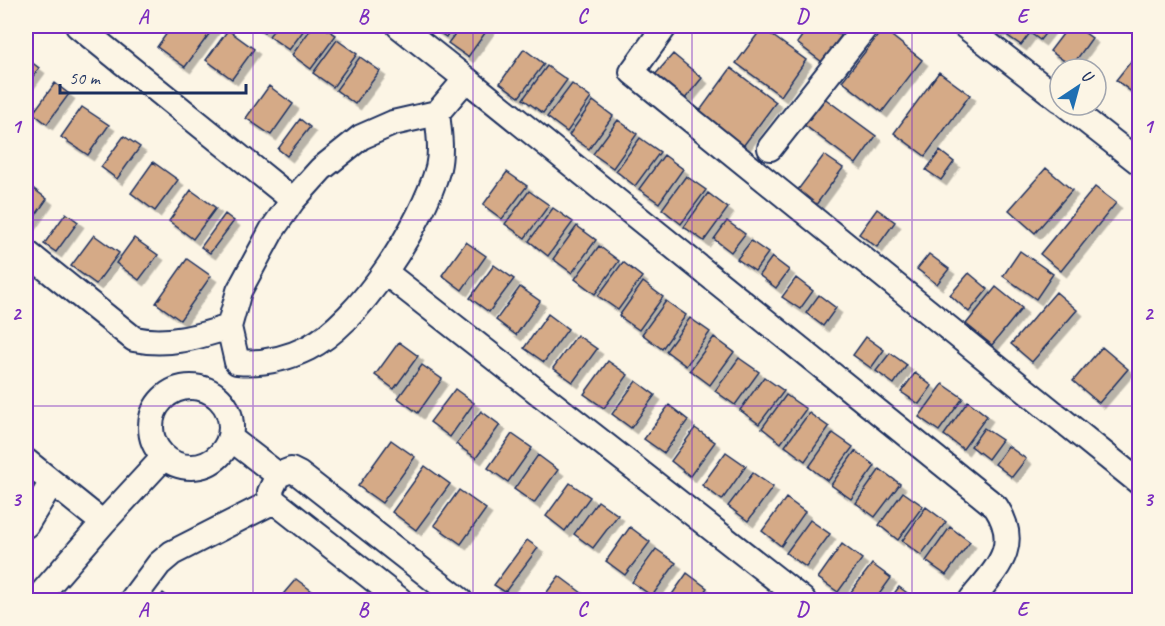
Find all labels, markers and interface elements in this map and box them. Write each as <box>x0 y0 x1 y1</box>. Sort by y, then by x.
text: A <box>138 4 150 29</box>
text: B <box>358 4 370 29</box>
text: C <box>577 4 589 29</box>
text: D <box>796 4 810 29</box>
text: E <box>1017 4 1031 29</box>
scale bar <box>60 57 246 95</box>
north arrow <box>1048 57 1108 117</box>
text: U <box>1077 65 1098 88</box>
text: 50 m <box>69 67 102 89</box>
text: 1 <box>12 114 23 139</box>
text: 1 <box>1144 114 1155 139</box>
text: 2 <box>12 301 23 326</box>
text: 2 <box>1144 301 1155 326</box>
text: 3 <box>12 487 23 512</box>
text: 3 <box>1144 487 1155 512</box>
text: A <box>138 597 150 622</box>
text: B <box>358 597 370 622</box>
text: C <box>577 597 589 622</box>
text: D <box>796 597 810 622</box>
text: E <box>1017 597 1031 622</box>

